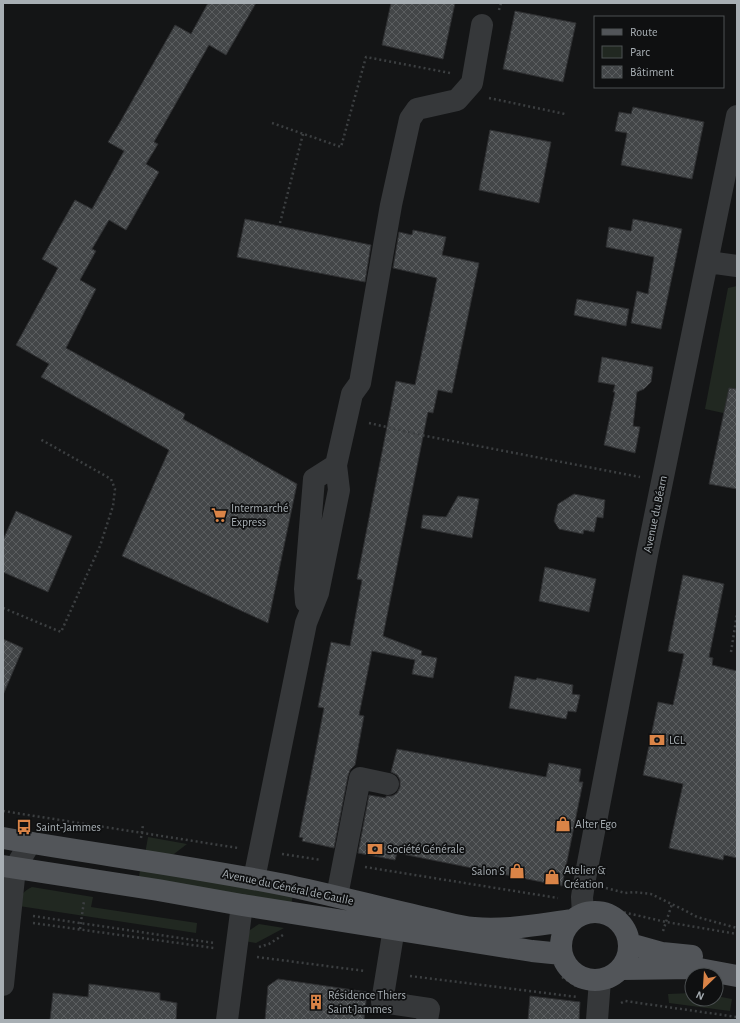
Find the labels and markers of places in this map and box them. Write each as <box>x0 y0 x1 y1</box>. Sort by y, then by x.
place label: Intermarché Express <box>231 502 289 528</box>
supermarket icon: Intermarché Express <box>210 506 228 524</box>
bank icon: LCL <box>648 731 666 749</box>
place label: LCL <box>669 734 685 746</box>
shop icon: Alter Ego <box>554 815 572 833</box>
bus stop icon: Saint-Jammes <box>15 818 33 836</box>
place label: Alter Ego <box>575 818 617 830</box>
place label: Saint-Jammes <box>36 821 101 833</box>
bank icon: Société Générale <box>366 840 384 858</box>
place label: Société Générale <box>387 843 465 855</box>
shop icon: Salon S <box>508 862 526 880</box>
place label: Atelier & Création <box>564 864 606 890</box>
place label: Salon S <box>471 865 505 877</box>
shop icon: Atelier & Création <box>543 868 561 886</box>
place label: Résidence Thiers Saint Jammes <box>328 989 406 1015</box>
building icon: Résidence Thiers Saint Jammes <box>307 993 325 1011</box>

